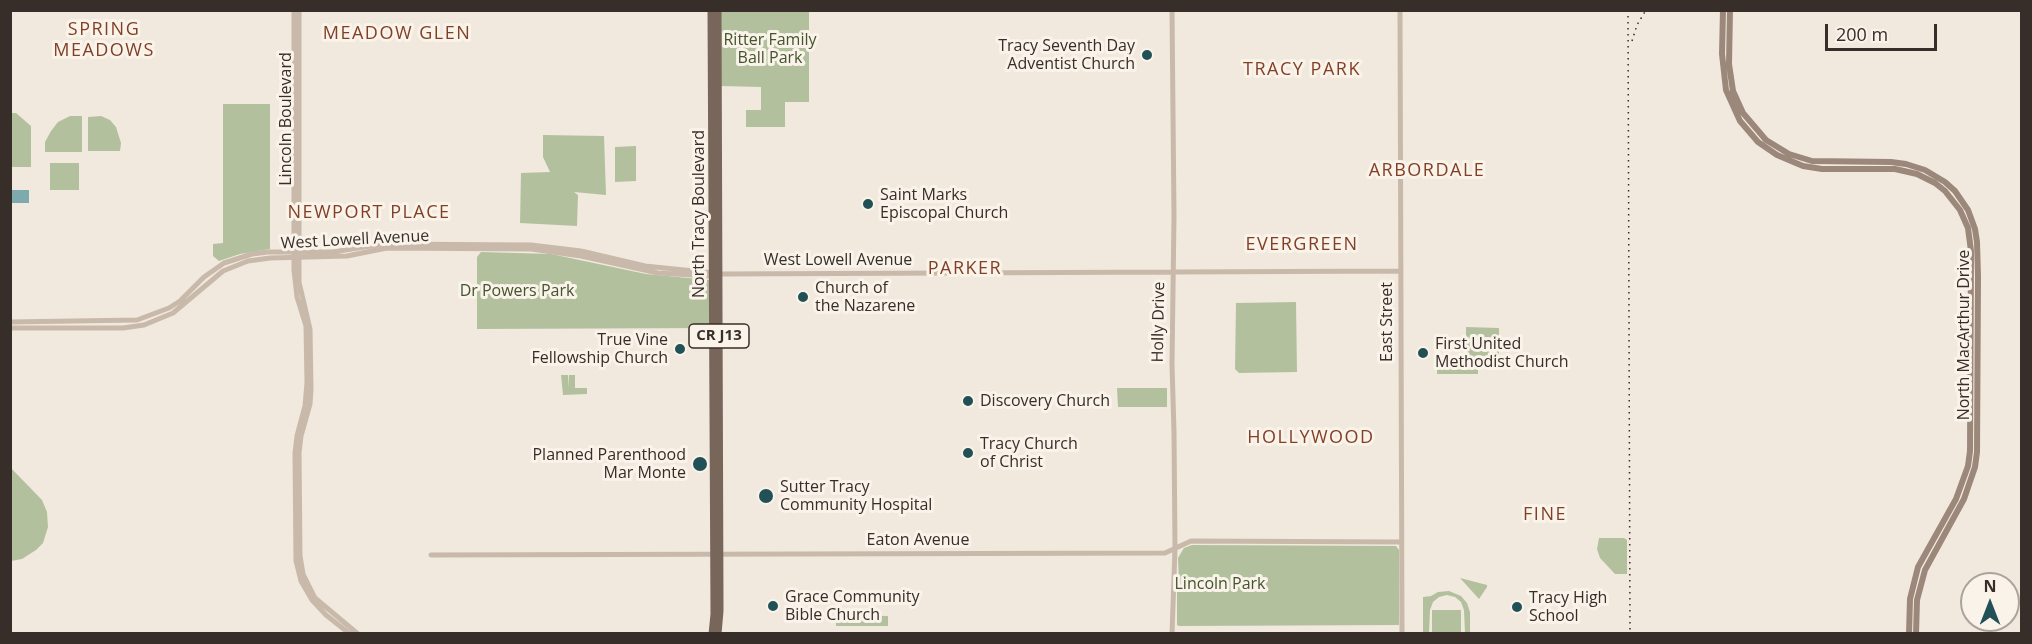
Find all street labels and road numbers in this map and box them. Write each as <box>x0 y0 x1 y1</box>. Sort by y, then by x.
street label: Lincoln Boulevard <box>276 52 296 186</box>
street label: North Tracy Boulevard <box>689 130 709 298</box>
street label: West Lowell Avenue <box>280 227 430 253</box>
street label: West Lowell Avenue <box>764 250 912 270</box>
street label: North MacArthur Drive <box>1954 250 1974 420</box>
street label: Holly Drive <box>1149 281 1169 363</box>
street label: East Street <box>1377 282 1397 362</box>
road number: CR J13 <box>689 324 749 348</box>
street label: Eaton Avenue <box>867 530 969 550</box>

